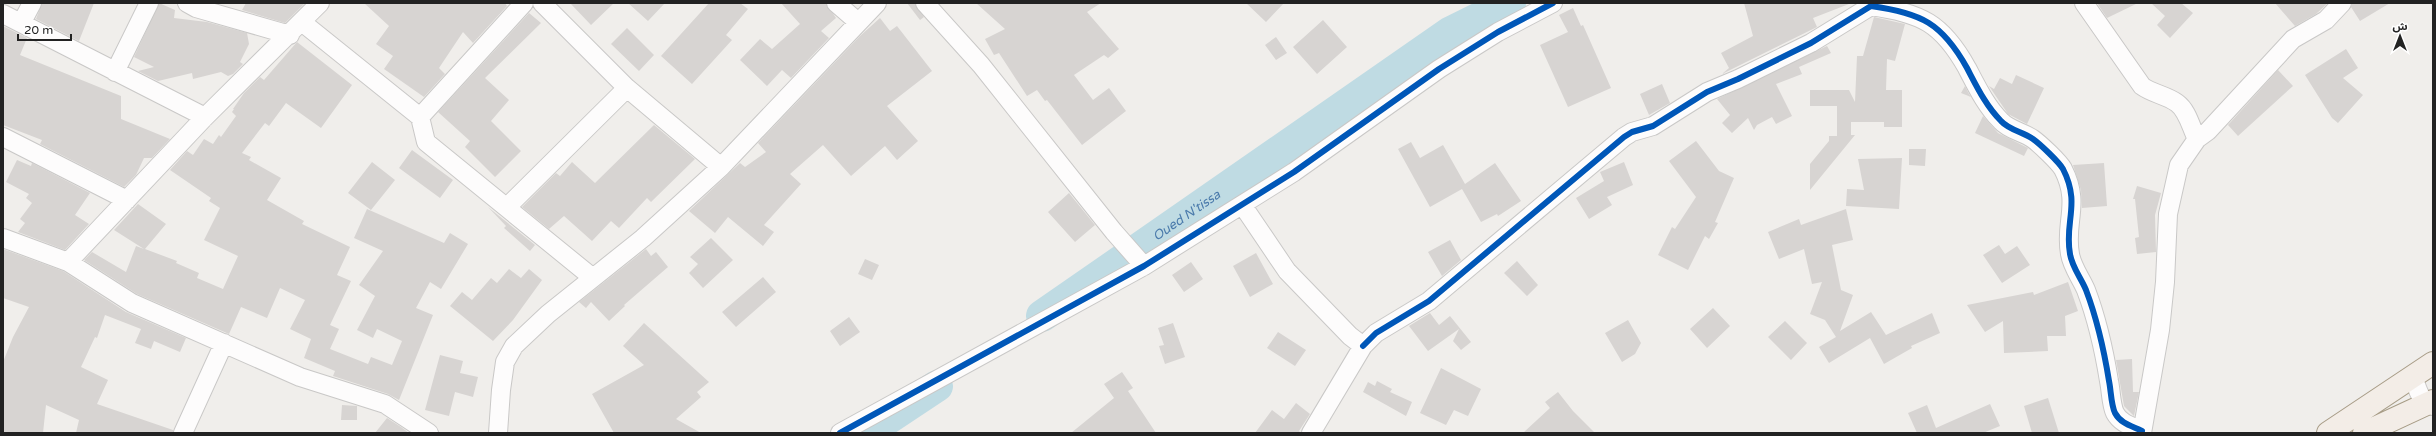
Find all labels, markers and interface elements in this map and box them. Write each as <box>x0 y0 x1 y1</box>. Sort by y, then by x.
scale bar <box>18 16 71 42</box>
north arrow <box>2380 16 2420 56</box>
text: ش <box>2392 20 2408 33</box>
text: 20 m <box>24 23 53 37</box>
water label: Oued N'tissa <box>1150 186 1224 245</box>

